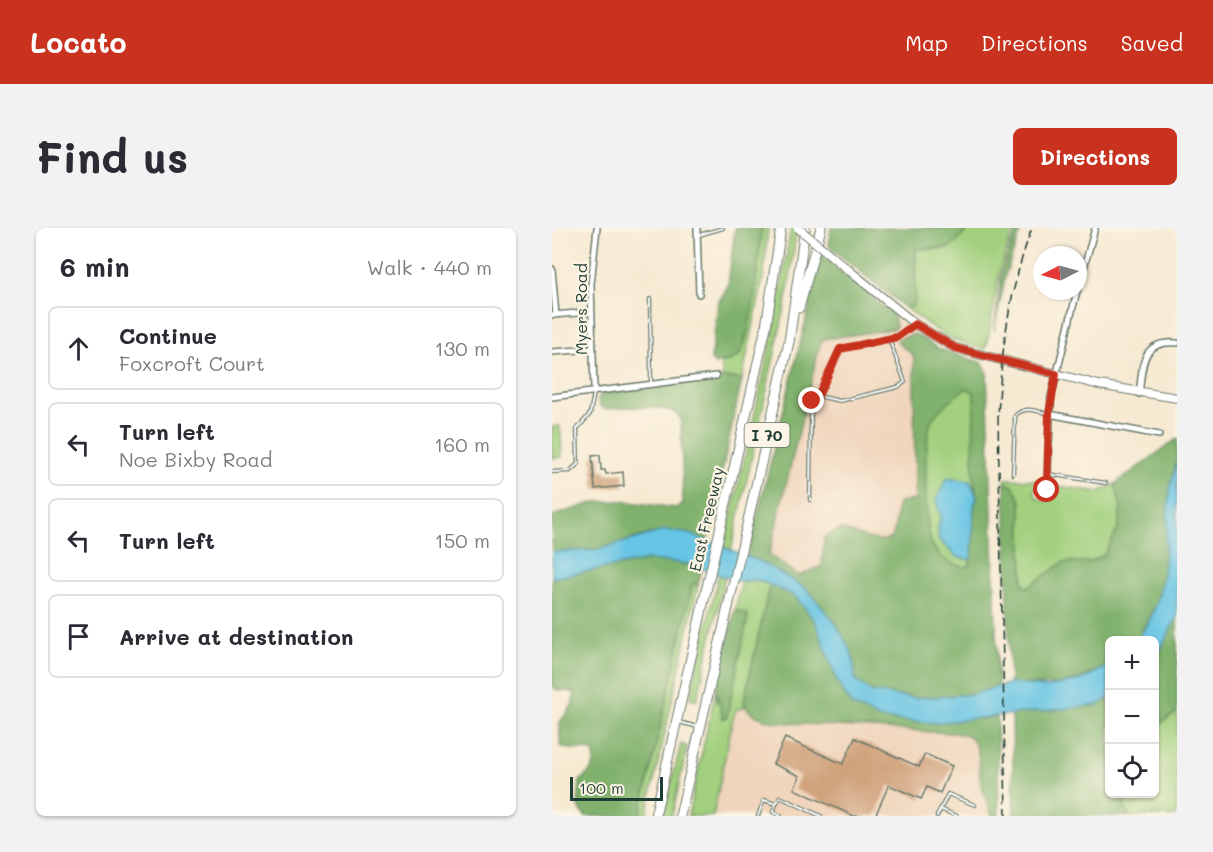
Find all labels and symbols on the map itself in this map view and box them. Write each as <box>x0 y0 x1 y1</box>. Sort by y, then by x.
north arrow <box>1033 246 1087 300</box>
street label: Myers Road <box>570 263 591 355</box>
route end <box>798 387 824 413</box>
road number: I 70 <box>744 423 790 447</box>
street label: East Freeway <box>684 465 728 573</box>
route start <box>1033 476 1059 502</box>
scale bar <box>570 774 663 802</box>

